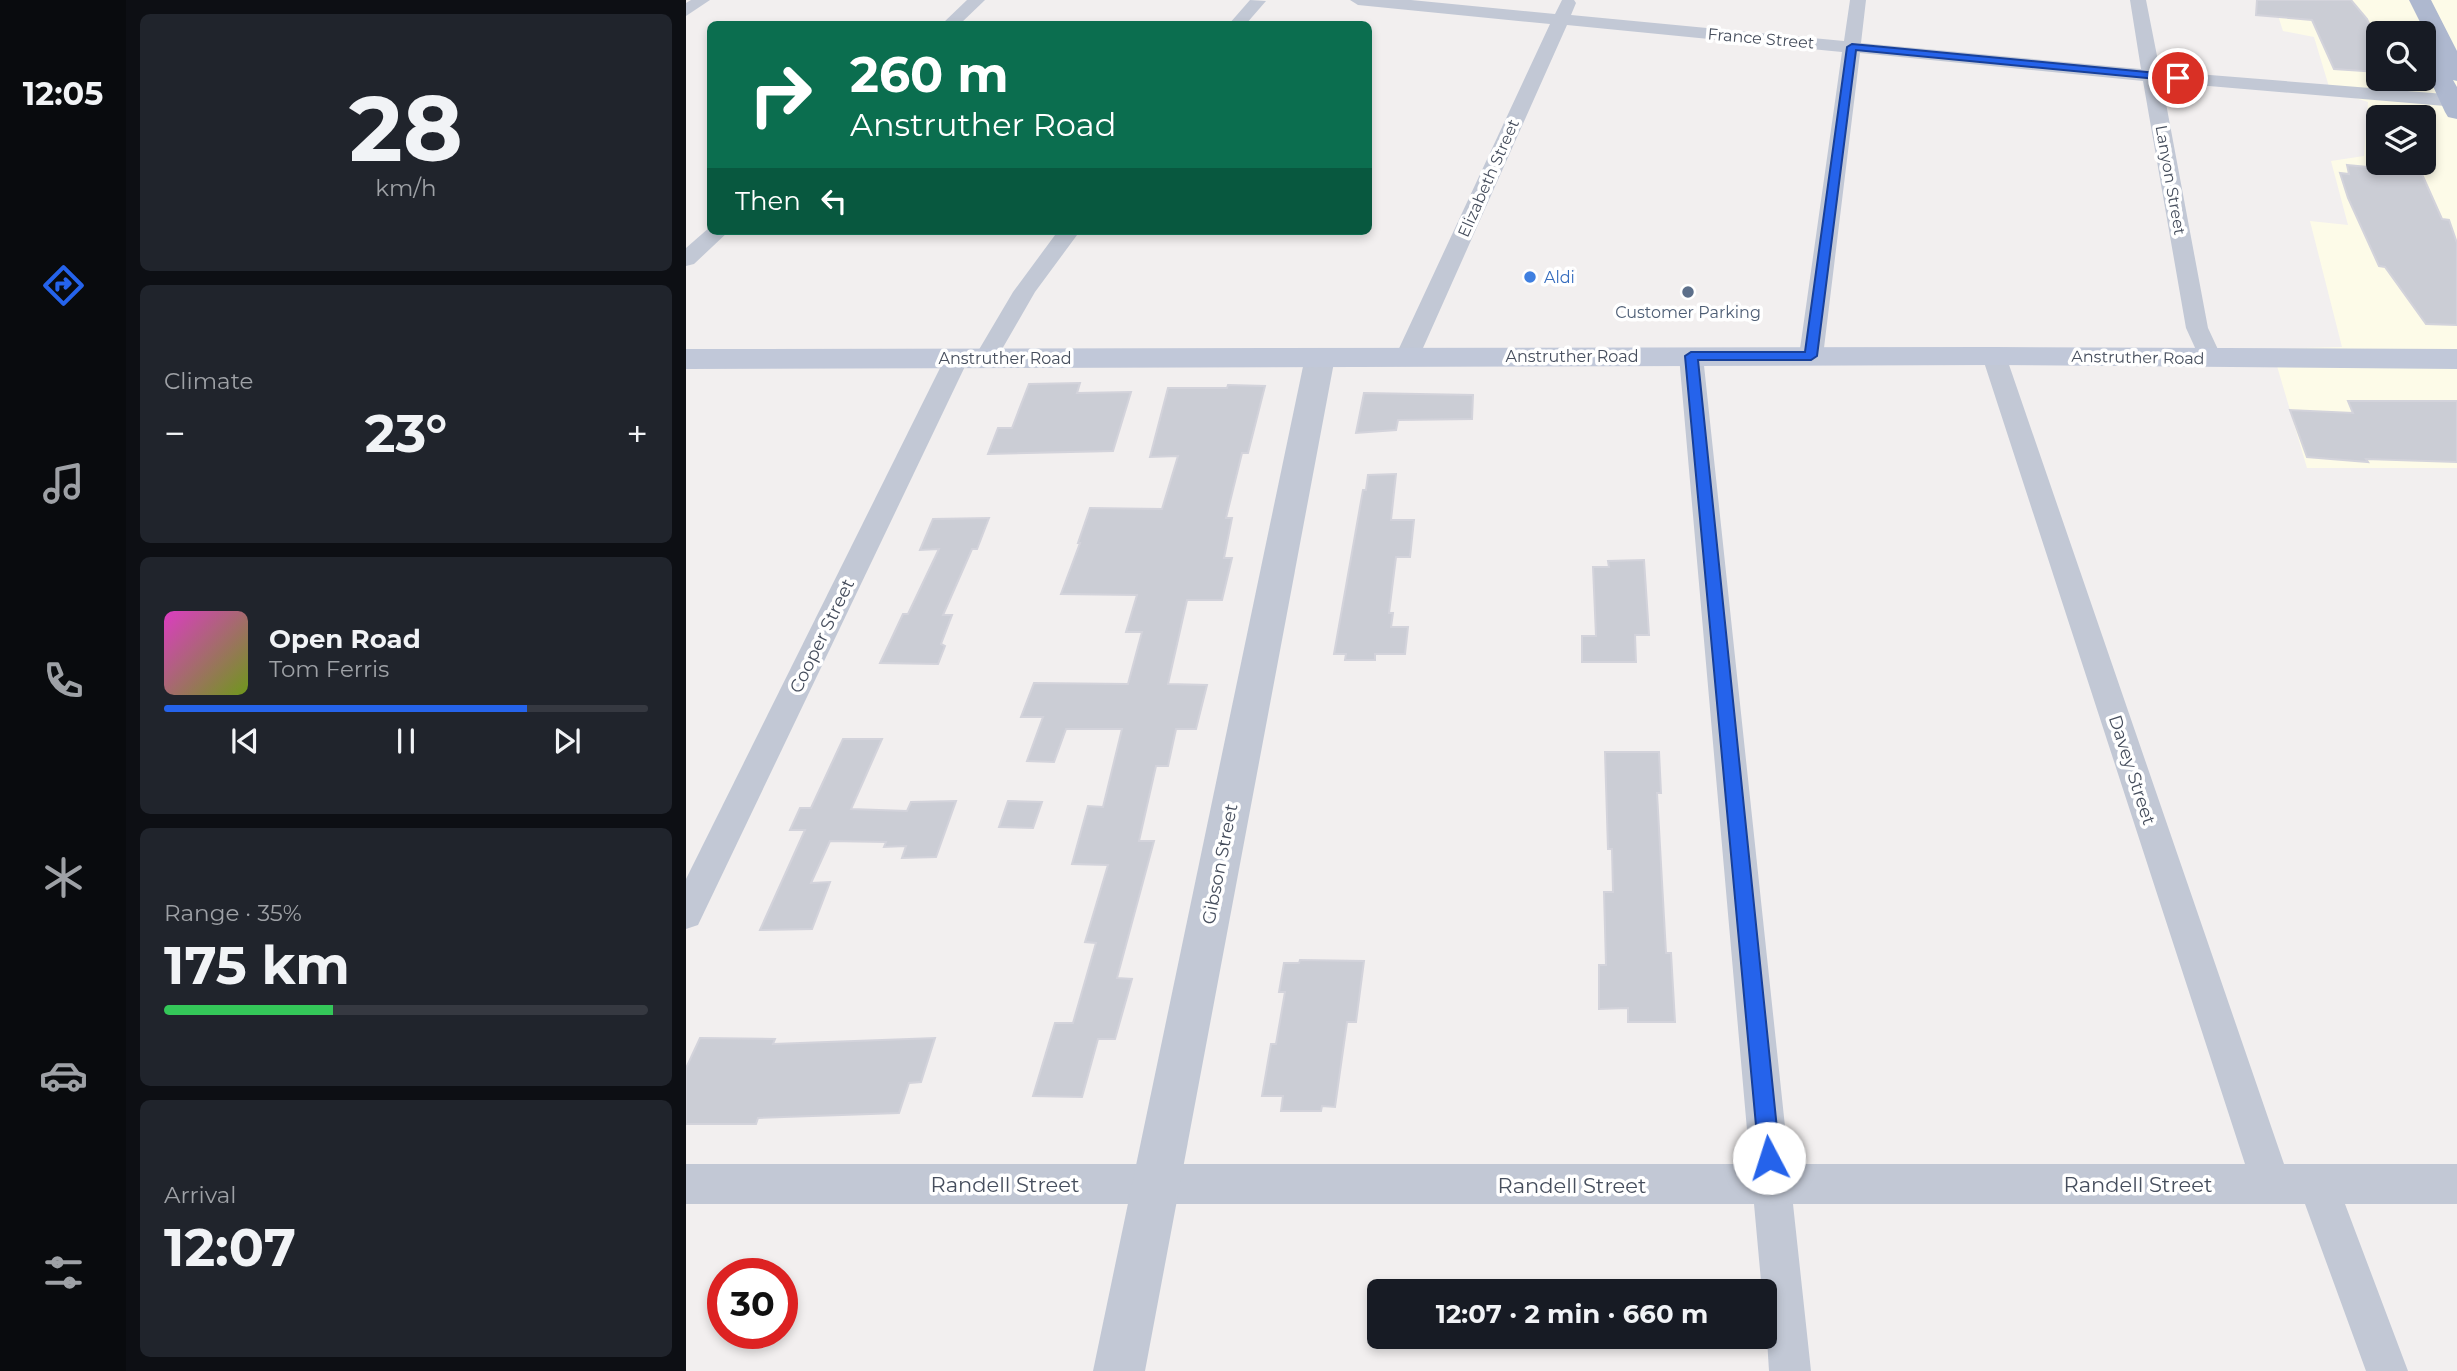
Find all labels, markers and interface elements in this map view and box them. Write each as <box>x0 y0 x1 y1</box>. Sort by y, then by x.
map controls <box>2366 21 2436 175</box>
button: search <box>2366 21 2436 91</box>
street label: France Street <box>1707 24 1816 53</box>
text: 260 m <box>850 45 1009 104</box>
pin <box>2148 48 2208 108</box>
icon: right <box>735 49 826 140</box>
icon: arrive <box>2159 59 2197 97</box>
text: 28 <box>349 73 463 184</box>
text: 12:05 <box>23 74 103 113</box>
text: Anstruther Road <box>850 105 1116 144</box>
button: layers <box>2366 105 2436 175</box>
street label: Elizabeth Street <box>1454 116 1523 240</box>
street label: Lanyon Street <box>2151 124 2190 237</box>
text: km/h <box>375 174 437 202</box>
icon: left <box>815 182 853 220</box>
text: Then <box>735 185 801 217</box>
icon: directions <box>39 261 88 310</box>
place label: Aldi <box>1544 268 1575 287</box>
marker: Aldi <box>1522 269 1538 285</box>
marker: Customer Parking <box>1680 284 1696 300</box>
place label: Customer Parking <box>1615 303 1761 322</box>
street label: Anstruther Road <box>1505 347 1639 366</box>
street label: Anstruther Road <box>2071 347 2205 368</box>
street label: Anstruther Road <box>938 349 1072 368</box>
text: Climate <box>164 367 253 395</box>
text: 23° <box>365 402 447 465</box>
text: − <box>164 410 186 457</box>
text: + <box>626 410 648 457</box>
icon: music <box>39 459 88 508</box>
street label: Cooper Street <box>785 575 859 697</box>
text: Open Road <box>269 623 421 655</box>
text: Tom Ferris <box>269 655 389 683</box>
icon: phone <box>39 656 88 705</box>
street label: Davey Street <box>2104 712 2160 828</box>
icon: previous <box>226 722 264 760</box>
icon: pause <box>387 722 425 760</box>
icon: next <box>548 722 586 760</box>
street label: Gibson Street <box>1198 802 1242 926</box>
icon: climate <box>39 853 88 902</box>
text: Range · 35% <box>164 899 302 927</box>
text: 175 km <box>164 934 350 997</box>
icon: car <box>39 1051 88 1100</box>
position arrow <box>1732 1121 1806 1195</box>
street label: Randell Street <box>931 1172 1079 1197</box>
street label: Randell Street <box>2064 1172 2212 1197</box>
street label: Randell Street <box>1498 1173 1646 1198</box>
text: Arrival <box>164 1181 237 1209</box>
text: 12:07 <box>164 1216 296 1279</box>
icon: filters <box>39 1248 88 1297</box>
speed limit sign: 30 <box>707 1258 798 1349</box>
text: 12:07 · 2 min · 660 m <box>1436 1298 1708 1330</box>

